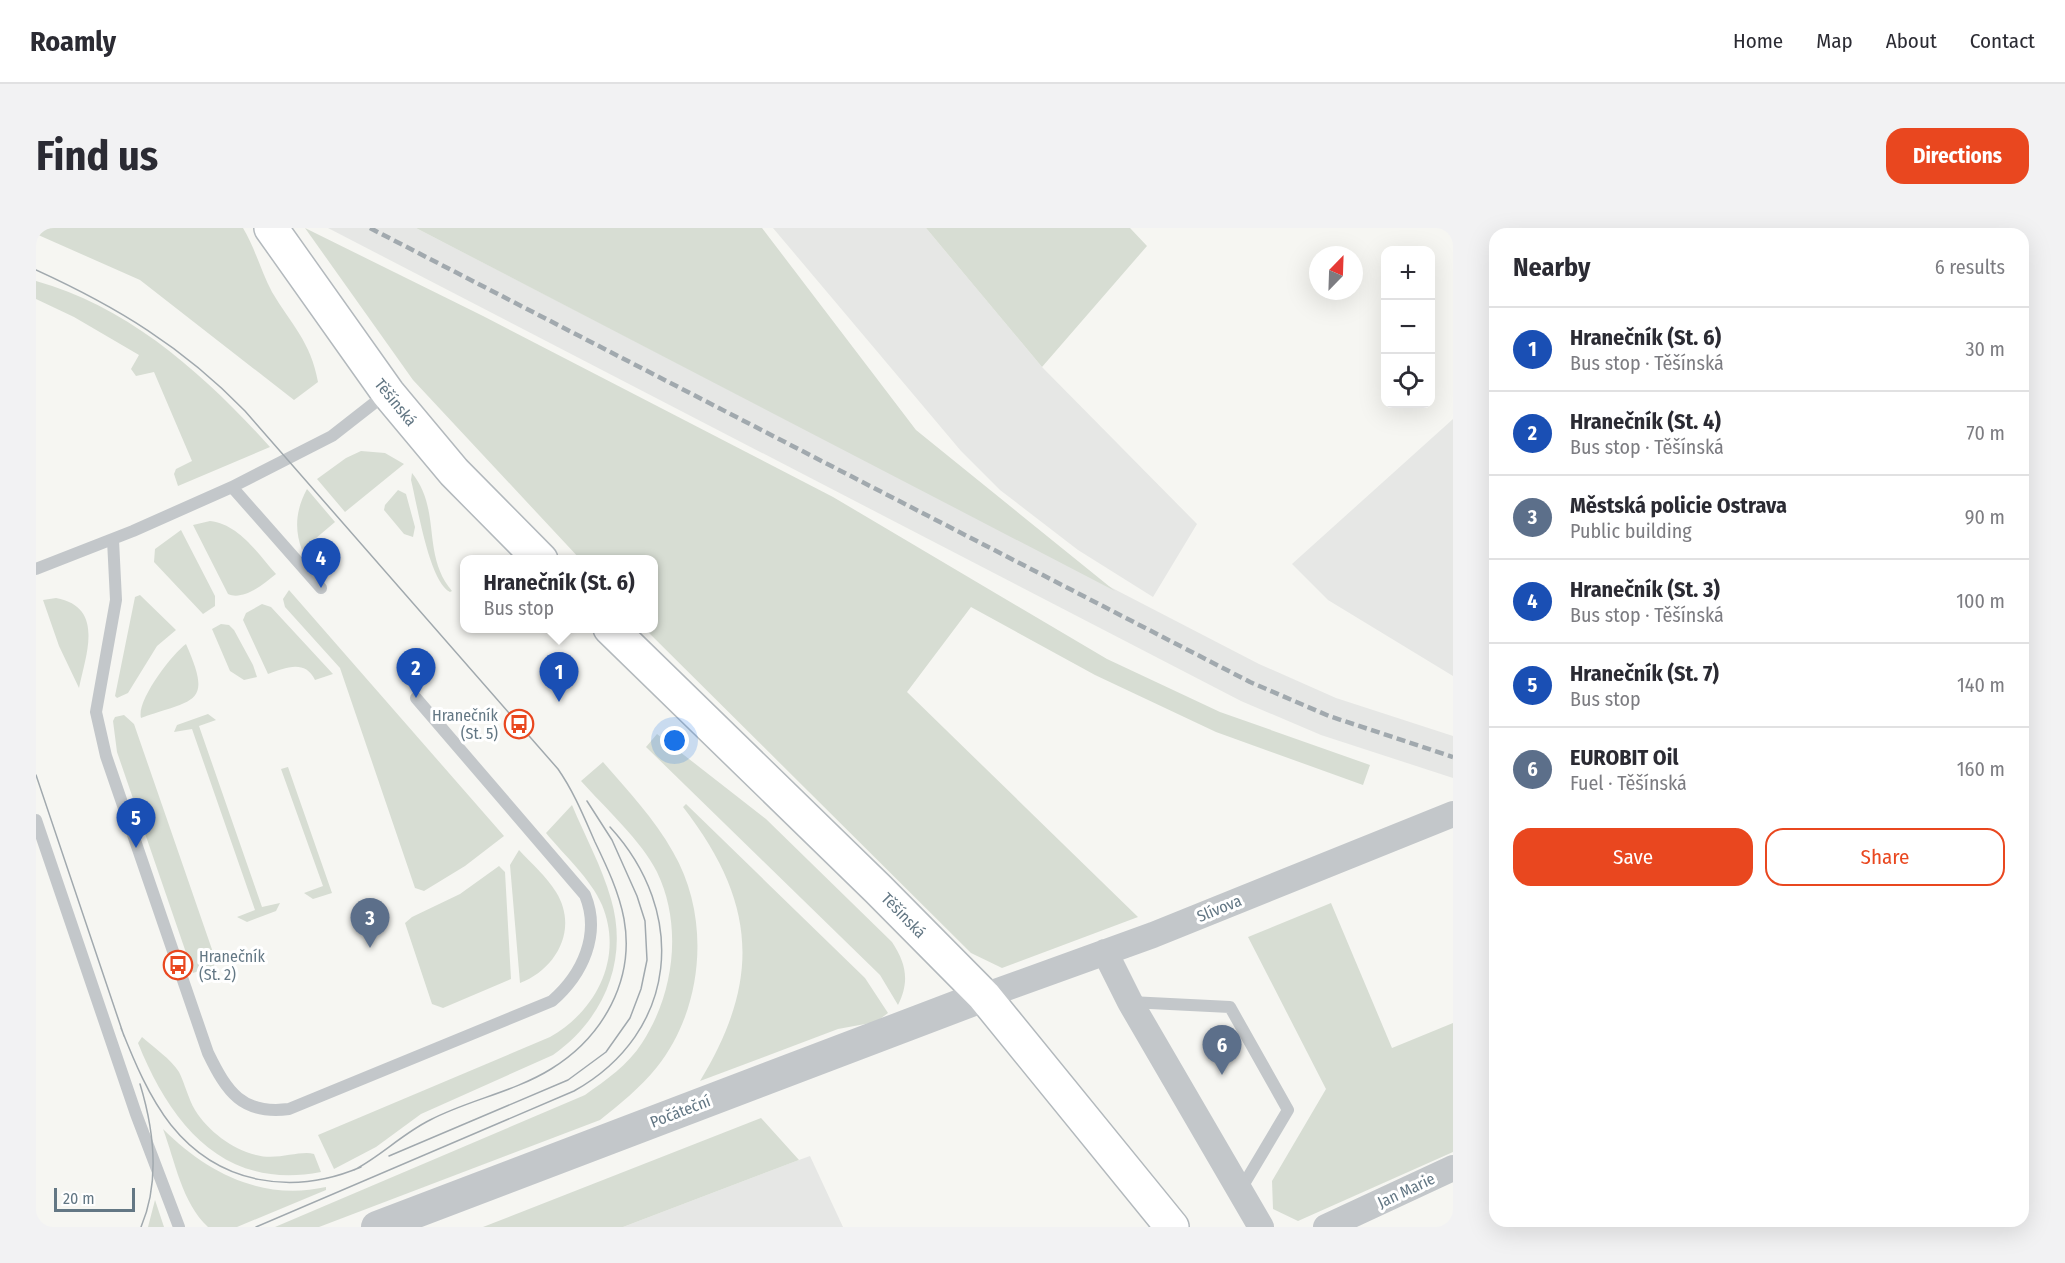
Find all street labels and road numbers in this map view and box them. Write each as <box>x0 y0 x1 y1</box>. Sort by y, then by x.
street label: Těšínská <box>371 375 421 430</box>
street label: Těšínská <box>877 889 930 942</box>
street label: Slívova <box>1194 891 1244 926</box>
street label: Počáteční <box>647 1091 713 1132</box>
street label: Jan Marie <box>1374 1169 1438 1212</box>

